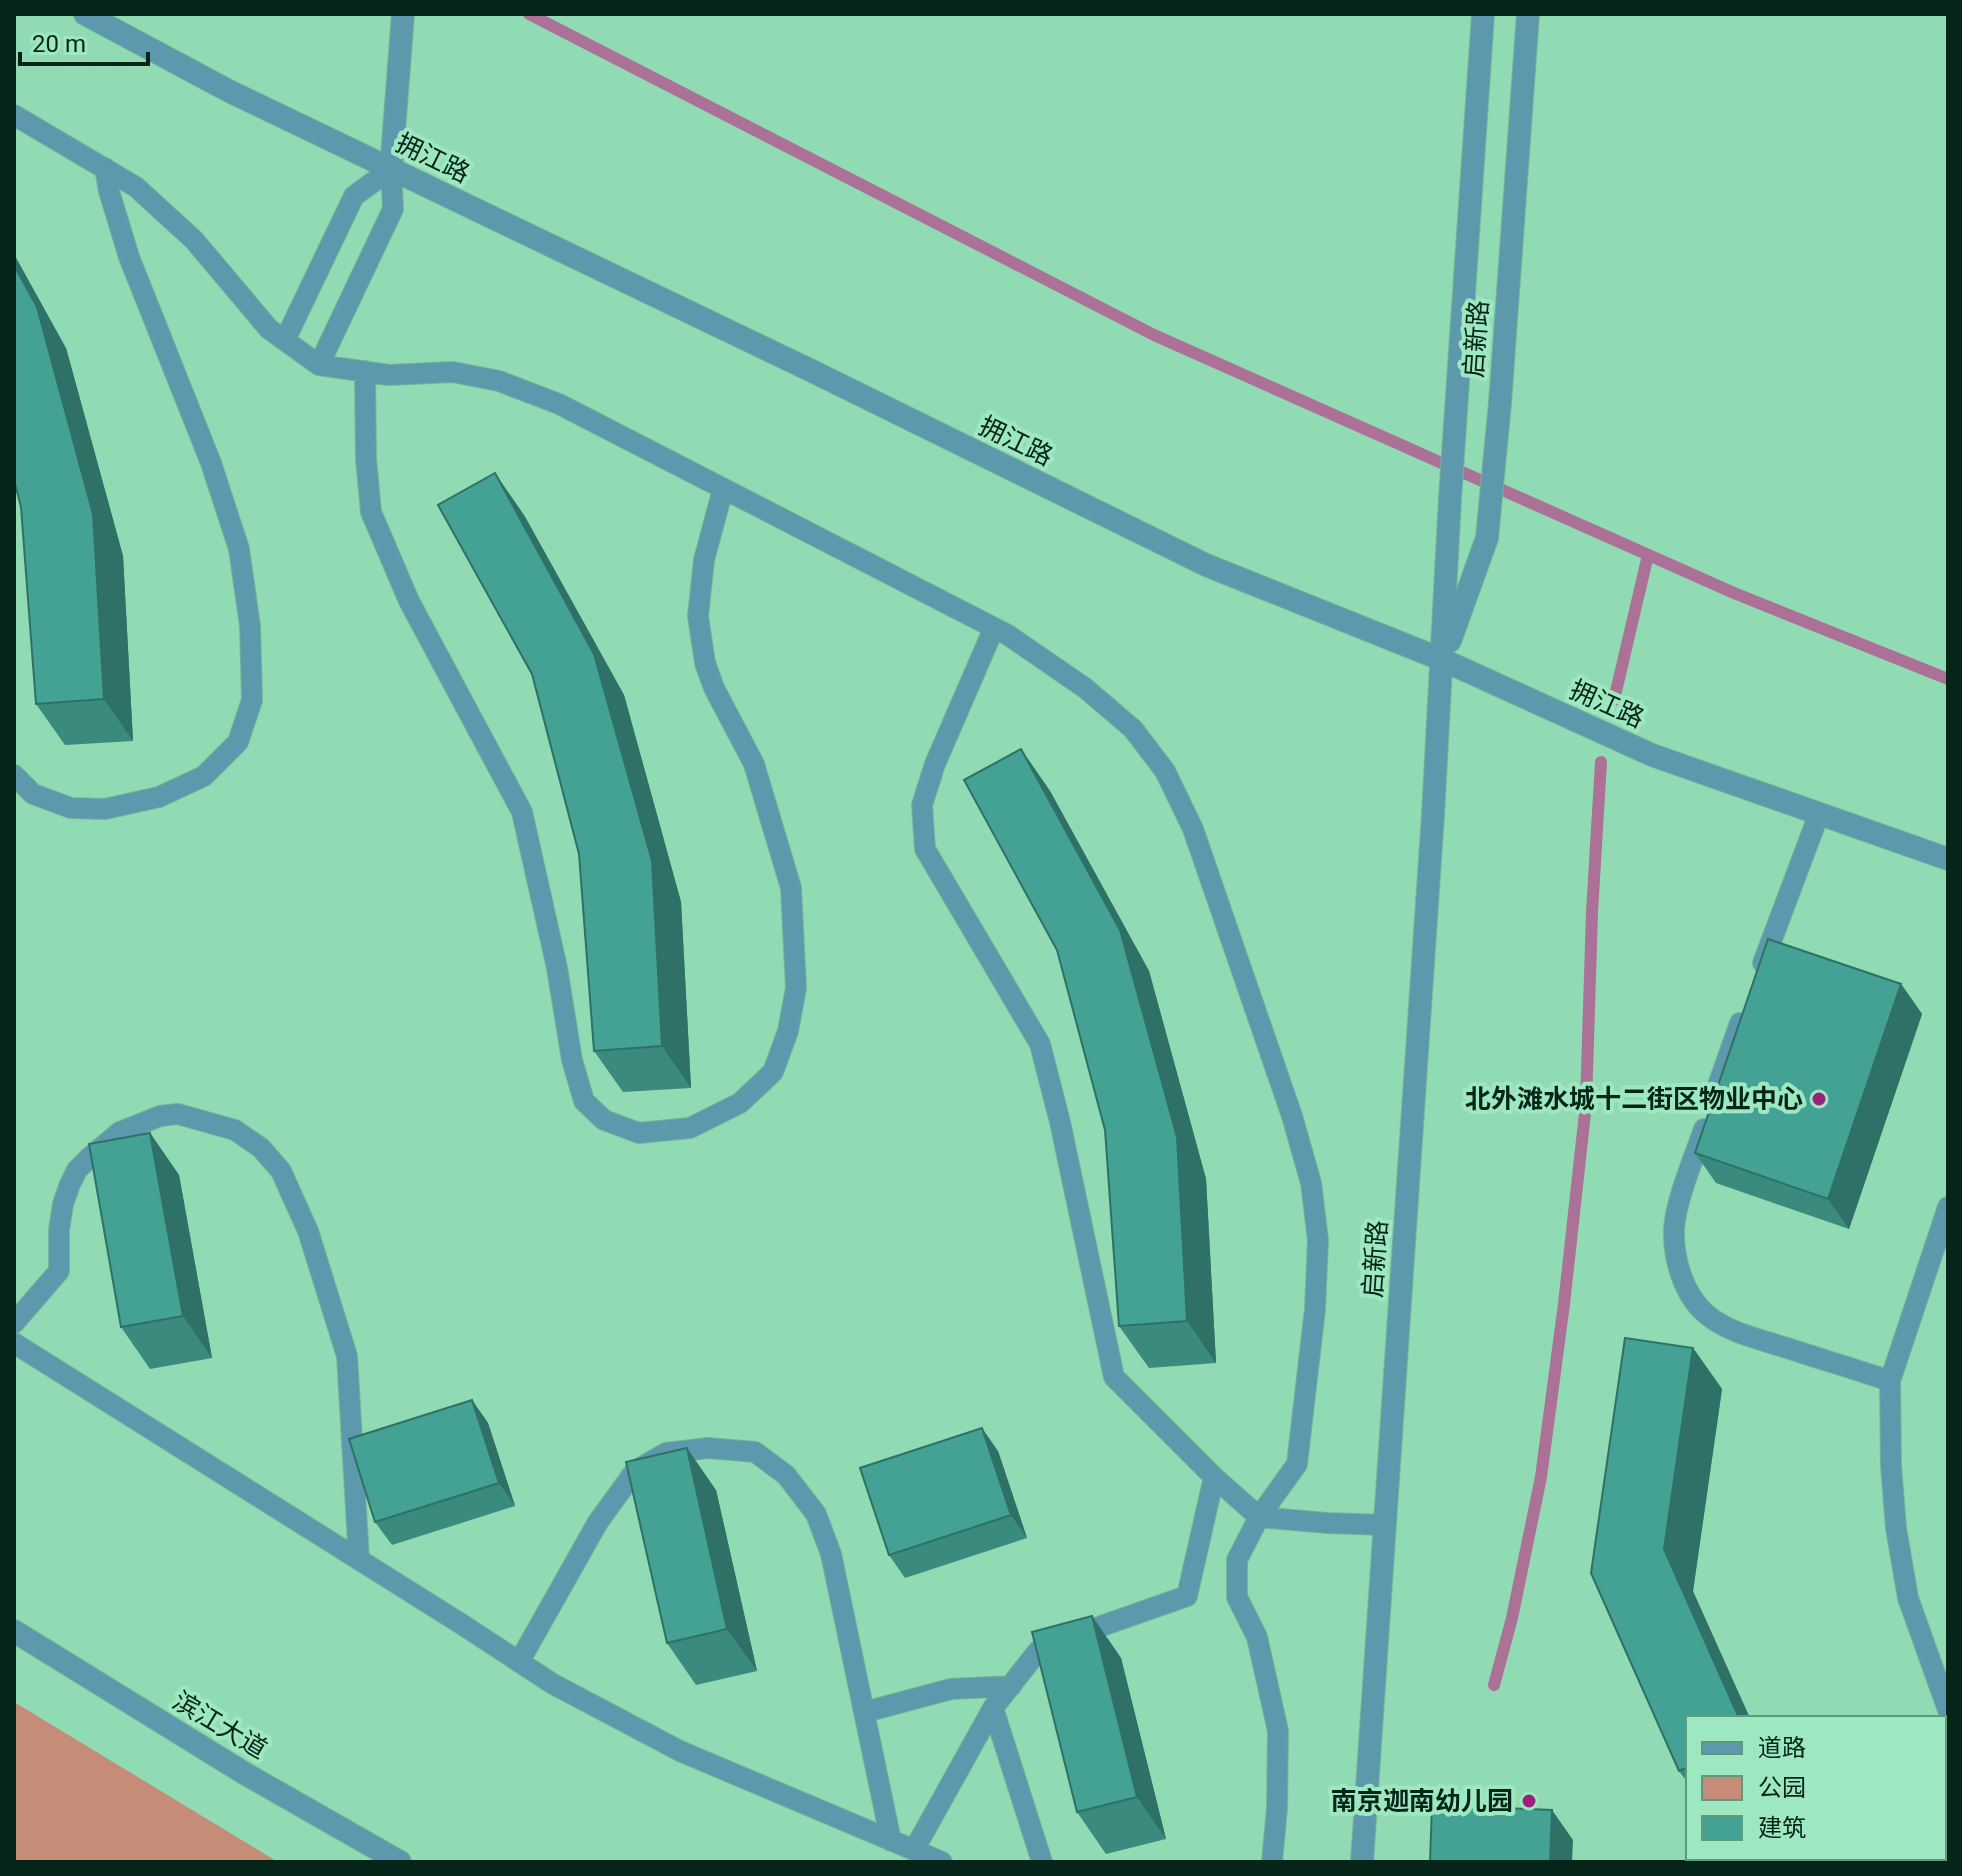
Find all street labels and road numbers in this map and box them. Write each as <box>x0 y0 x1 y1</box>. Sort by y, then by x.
street label: 拥江路 <box>391 127 475 189</box>
street label: 启新路 <box>1458 299 1494 379</box>
street label: 拥江路 <box>974 410 1058 472</box>
street label: 拥江路 <box>1565 674 1649 734</box>
street label: 启新路 <box>1357 1219 1393 1299</box>
street label: 滨江大道 <box>168 1685 272 1765</box>

